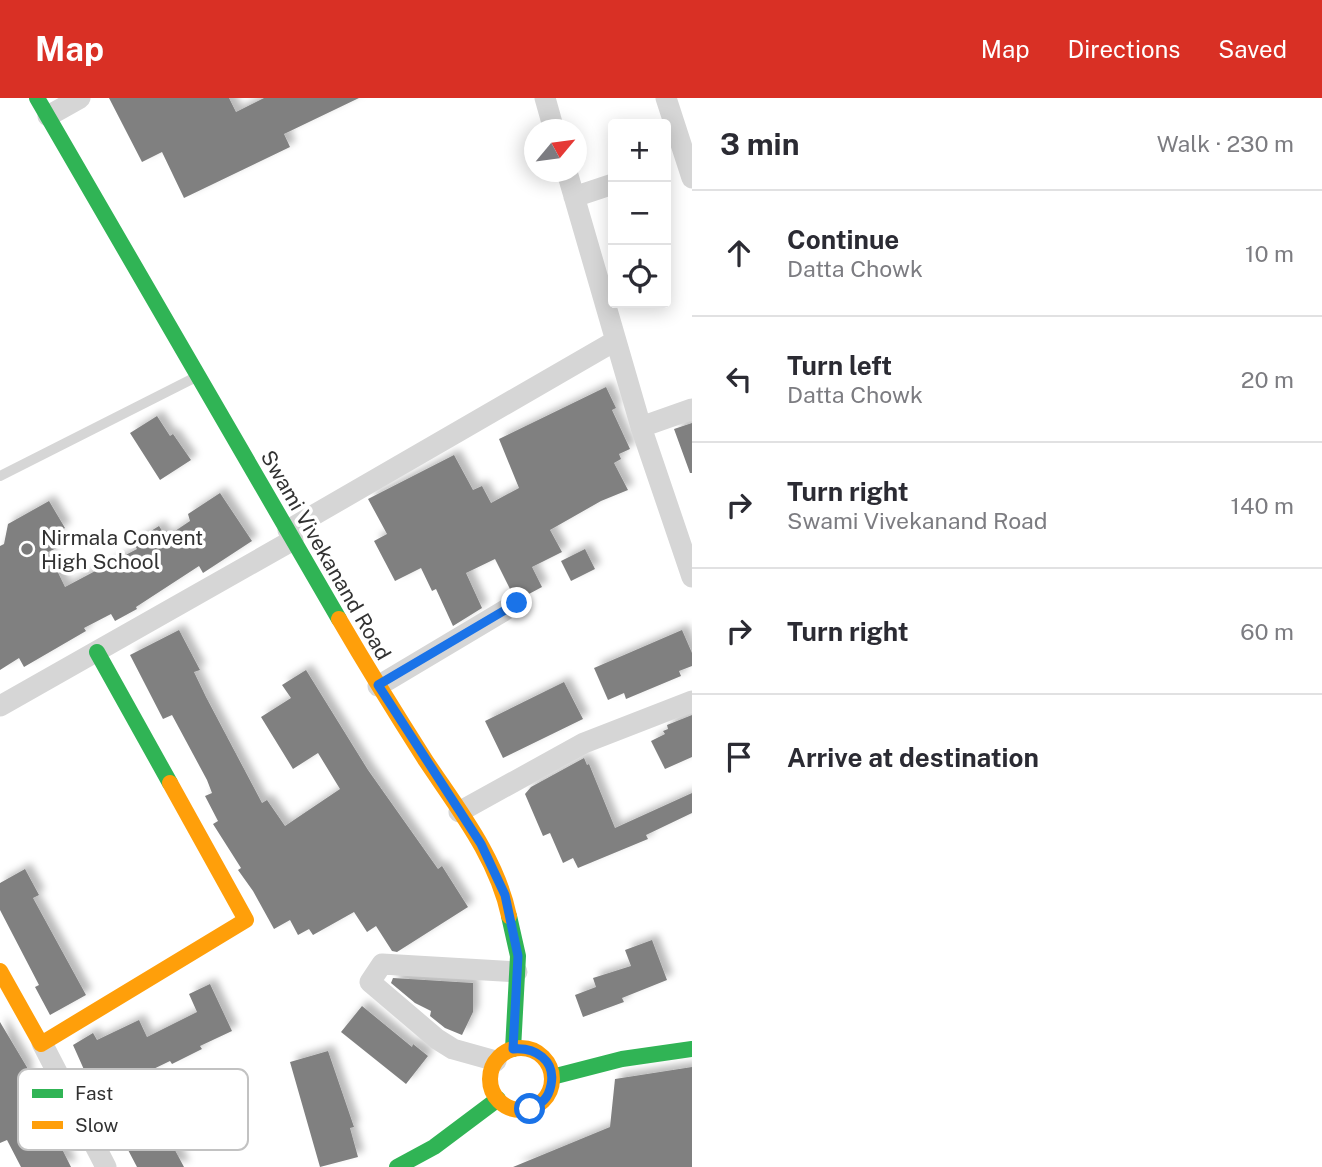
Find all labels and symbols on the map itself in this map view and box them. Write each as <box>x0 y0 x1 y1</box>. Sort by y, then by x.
north arrow <box>524 119 587 182</box>
street label: Swami Vivekanand Road <box>256 446 396 664</box>
place label: Nirmala Convent High School <box>41 525 203 574</box>
marker: Nirmala Convent High School <box>19 541 35 557</box>
route end <box>501 587 532 618</box>
legend <box>18 1069 248 1150</box>
text: Fast <box>75 1082 113 1104</box>
route start <box>514 1093 545 1124</box>
text: Slow <box>75 1114 119 1136</box>

